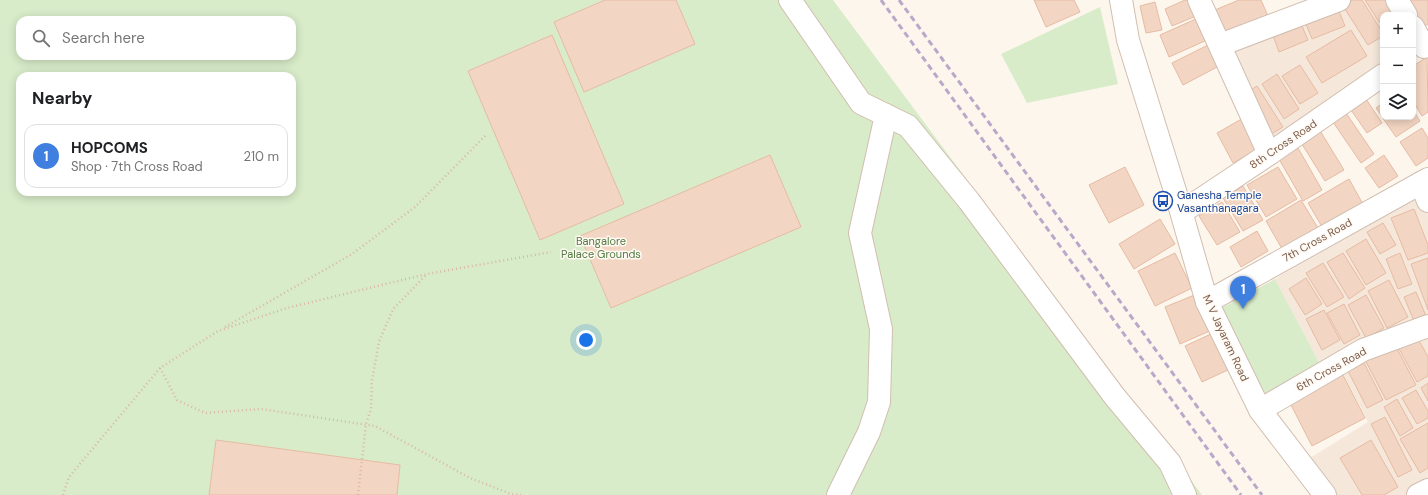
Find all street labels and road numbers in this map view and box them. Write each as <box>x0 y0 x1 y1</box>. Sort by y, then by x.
street label: 8th Cross Road <box>1247 116 1319 172</box>
street label: 7th Cross Road <box>1280 215 1354 265</box>
street label: M V Jayaram Road <box>1200 292 1252 384</box>
street label: 6th Cross Road <box>1293 344 1369 394</box>

